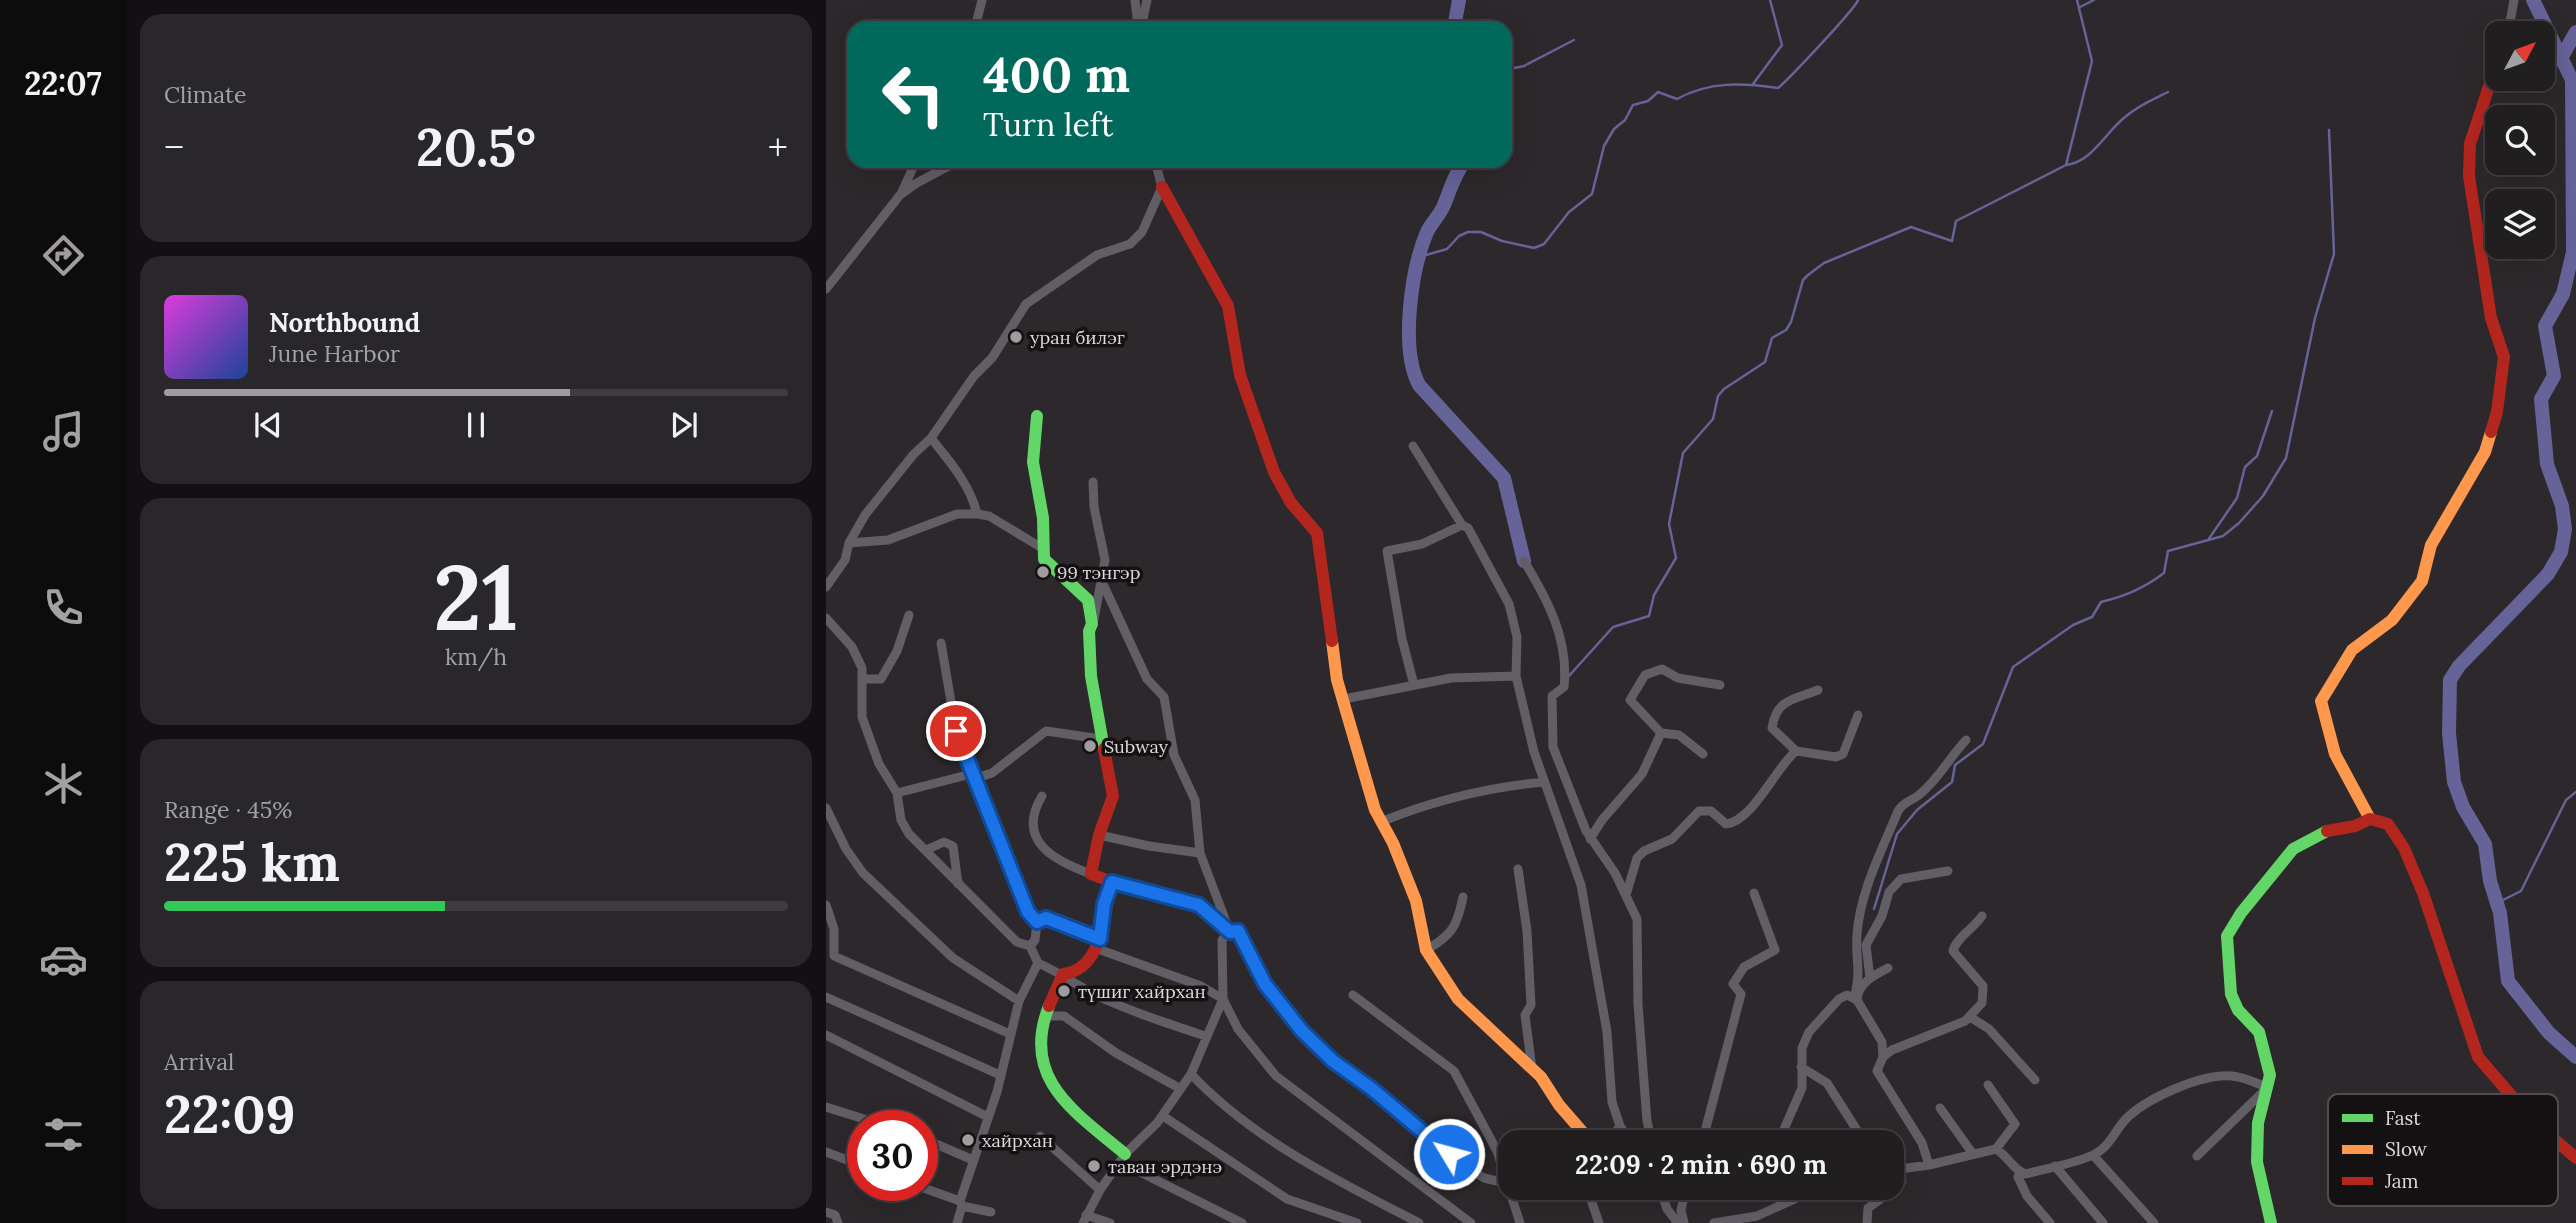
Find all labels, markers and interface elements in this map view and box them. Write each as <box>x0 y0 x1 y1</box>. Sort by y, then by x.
north arrow <box>2485 21 2555 91</box>
map controls <box>2485 21 2555 259</box>
text: 400 m <box>983 43 1130 105</box>
icon: left <box>868 49 959 140</box>
text: 22:07 <box>24 63 102 104</box>
text: Climate <box>164 80 246 109</box>
text: Turn left <box>983 104 1113 145</box>
button: search <box>2485 105 2555 175</box>
text: 20.5° <box>416 114 536 180</box>
text: − <box>164 123 184 171</box>
text: + <box>768 123 788 171</box>
button: layers <box>2485 189 2555 259</box>
icon: directions <box>39 231 88 280</box>
text: Northbound <box>269 306 420 339</box>
place label: уран билэг <box>1030 326 1125 349</box>
marker: уран билэг <box>1008 329 1024 345</box>
text: June Harbor <box>269 339 400 368</box>
icon: previous <box>249 406 287 444</box>
icon: pause <box>457 406 495 444</box>
icon: next <box>665 406 703 444</box>
icon: music <box>39 407 88 456</box>
text: 21 <box>433 538 519 655</box>
place label: 99 тэнгэр <box>1057 561 1140 584</box>
marker: 99 тэнгэр <box>1035 564 1051 580</box>
icon: phone <box>39 583 88 632</box>
text: km/h <box>445 642 507 671</box>
pin <box>926 701 986 761</box>
icon: arrive <box>937 712 975 750</box>
place label: Subway <box>1104 735 1169 758</box>
marker: Subway <box>1082 738 1098 754</box>
icon: climate <box>39 759 88 808</box>
text: Range · 45% <box>164 795 292 824</box>
text: 225 km <box>164 829 340 895</box>
icon: car <box>39 935 88 984</box>
place label: түшиг хайрхан <box>1078 980 1206 1003</box>
marker: түшиг хайрхан <box>1056 983 1072 999</box>
text: Arrival <box>164 1047 234 1076</box>
text: 22:09 <box>164 1081 295 1147</box>
legend <box>2328 1094 2558 1206</box>
text: Fast <box>2385 1106 2421 1130</box>
icon: filters <box>39 1110 88 1159</box>
speed limit sign: 30 <box>847 1110 938 1201</box>
position arrow <box>1412 1117 1486 1191</box>
place label: хайрхан <box>982 1129 1053 1152</box>
marker: хайрхан <box>960 1132 976 1148</box>
text: Slow <box>2385 1137 2428 1161</box>
text: 22:09 · 2 min · 690 m <box>1575 1148 1827 1181</box>
place label: таван эрдэнэ <box>1108 1155 1222 1178</box>
marker: таван эрдэнэ <box>1086 1158 1102 1174</box>
text: Jam <box>2384 1169 2419 1193</box>

